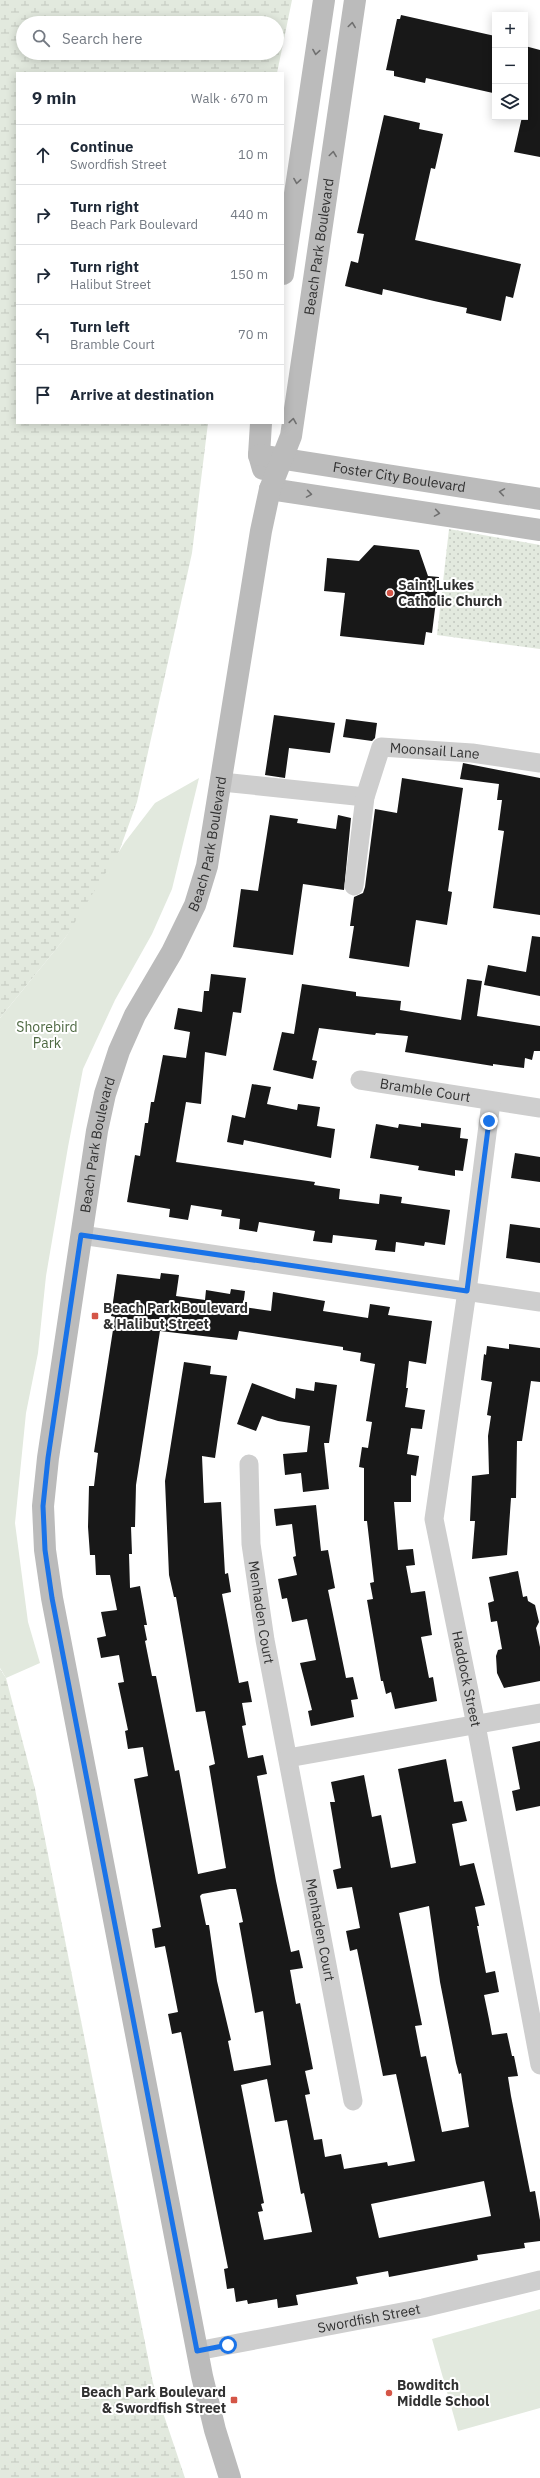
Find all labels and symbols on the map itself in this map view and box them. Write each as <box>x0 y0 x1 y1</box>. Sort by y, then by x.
one-way arrow <box>347 22 356 28</box>
one-way arrow <box>312 49 321 55</box>
one-way arrow <box>328 150 337 157</box>
street label: Beach Park Boulevard <box>300 177 338 316</box>
one-way arrow <box>293 178 302 184</box>
one-way arrow <box>288 418 297 424</box>
street label: Foster City Boulevard <box>332 458 467 496</box>
one-way arrow <box>306 489 312 498</box>
one-way arrow <box>498 489 505 497</box>
one-way arrow <box>434 508 440 517</box>
place label: Saint Lukes Catholic Church <box>398 576 502 610</box>
marker: Saint Lukes Catholic Church <box>385 588 395 598</box>
street label: Moonsail Lane <box>389 739 481 763</box>
street label: Beach Park Boulevard <box>184 775 230 915</box>
park label: Shorebird Park <box>16 1018 78 1052</box>
street label: Bramble Court <box>379 1074 472 1106</box>
street label: Beach Park Boulevard <box>76 1075 119 1214</box>
route end <box>480 1112 498 1130</box>
place label: Beach Park Boulevard & Halibut Street <box>103 1299 248 1333</box>
marker: Beach Park Boulevard & Halibut Street <box>90 1311 100 1321</box>
street label: Menhaden Court <box>245 1559 278 1665</box>
street label: Haddock Street <box>448 1629 485 1729</box>
street label: Menhaden Court <box>302 1877 339 1983</box>
street label: Swordfish Street <box>316 2300 422 2337</box>
route start <box>219 2336 237 2354</box>
place label: Bowditch Middle School <box>397 2376 489 2410</box>
place label: Beach Park Boulevard & Swordfish Street <box>81 2383 226 2417</box>
marker: Bowditch Middle School <box>384 2388 394 2398</box>
marker: Beach Park Boulevard & Swordfish Street <box>229 2395 239 2405</box>

